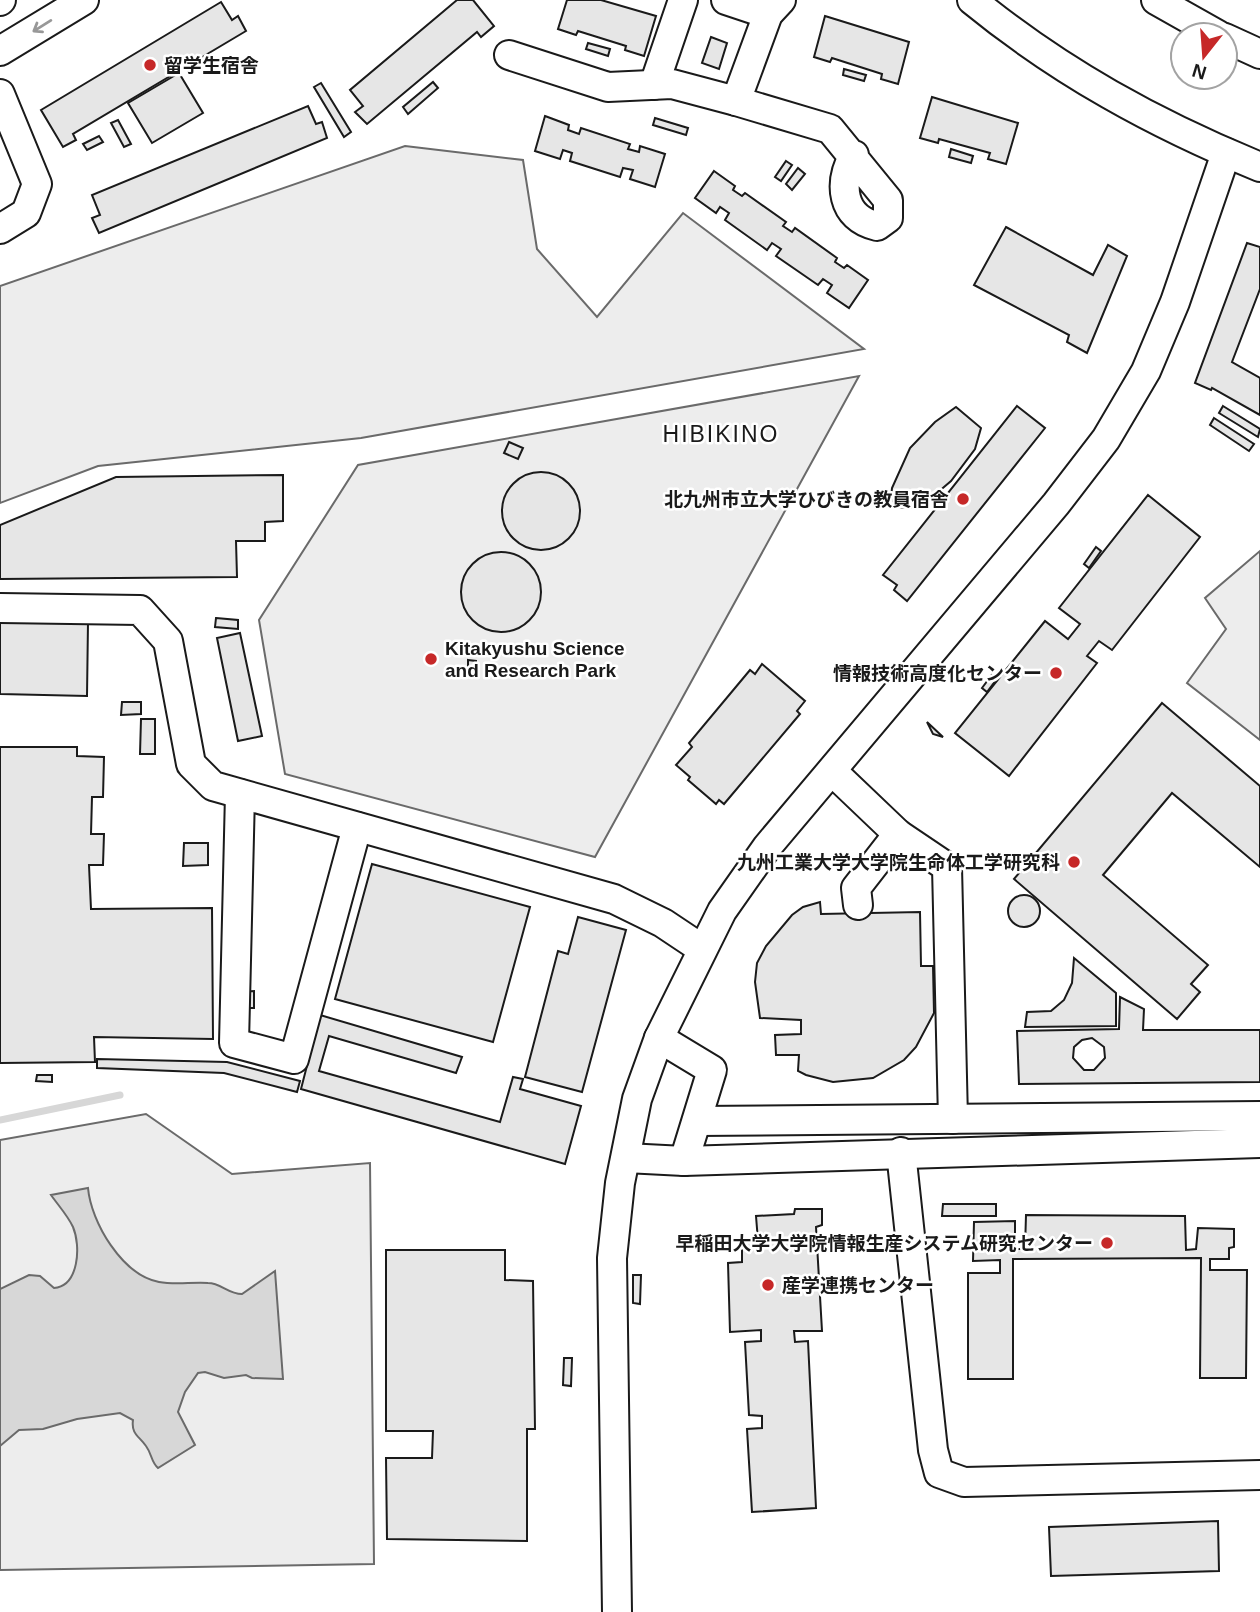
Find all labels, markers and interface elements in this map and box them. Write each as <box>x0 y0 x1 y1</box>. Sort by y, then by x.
one-way arrow <box>32 19 52 33</box>
north arrow <box>1169 21 1239 91</box>
place label: 留学生宿舎 <box>164 55 259 76</box>
marker: 留学生宿舎 <box>142 57 158 73</box>
text: N <box>1190 60 1209 84</box>
district label: HIBIKINO <box>663 421 779 447</box>
place label: 北九州市立大学ひびきの教員宿舎 <box>664 489 949 510</box>
marker: 北九州市立大学ひびきの教員宿舎 <box>955 491 971 507</box>
place label: Kitakyushu Science and Research Park <box>445 638 625 681</box>
marker: Kitakyushu Science and Research Park <box>423 651 439 667</box>
place label: 情報技術高度化センター <box>833 663 1042 684</box>
marker: 情報技術高度化センター <box>1048 665 1064 681</box>
place label: 九州工業大学大学院生命体工学研究科 <box>737 852 1060 873</box>
marker: 九州工業大学大学院生命体工学研究科 <box>1066 854 1082 870</box>
place label: 早稲田大学大学院情報生産システム研究センター <box>676 1233 1093 1254</box>
marker: 早稲田大学大学院情報生産システム研究センター <box>1099 1235 1115 1251</box>
place label: 産学連携センター <box>782 1275 934 1296</box>
marker: 産学連携センター <box>760 1277 776 1293</box>

